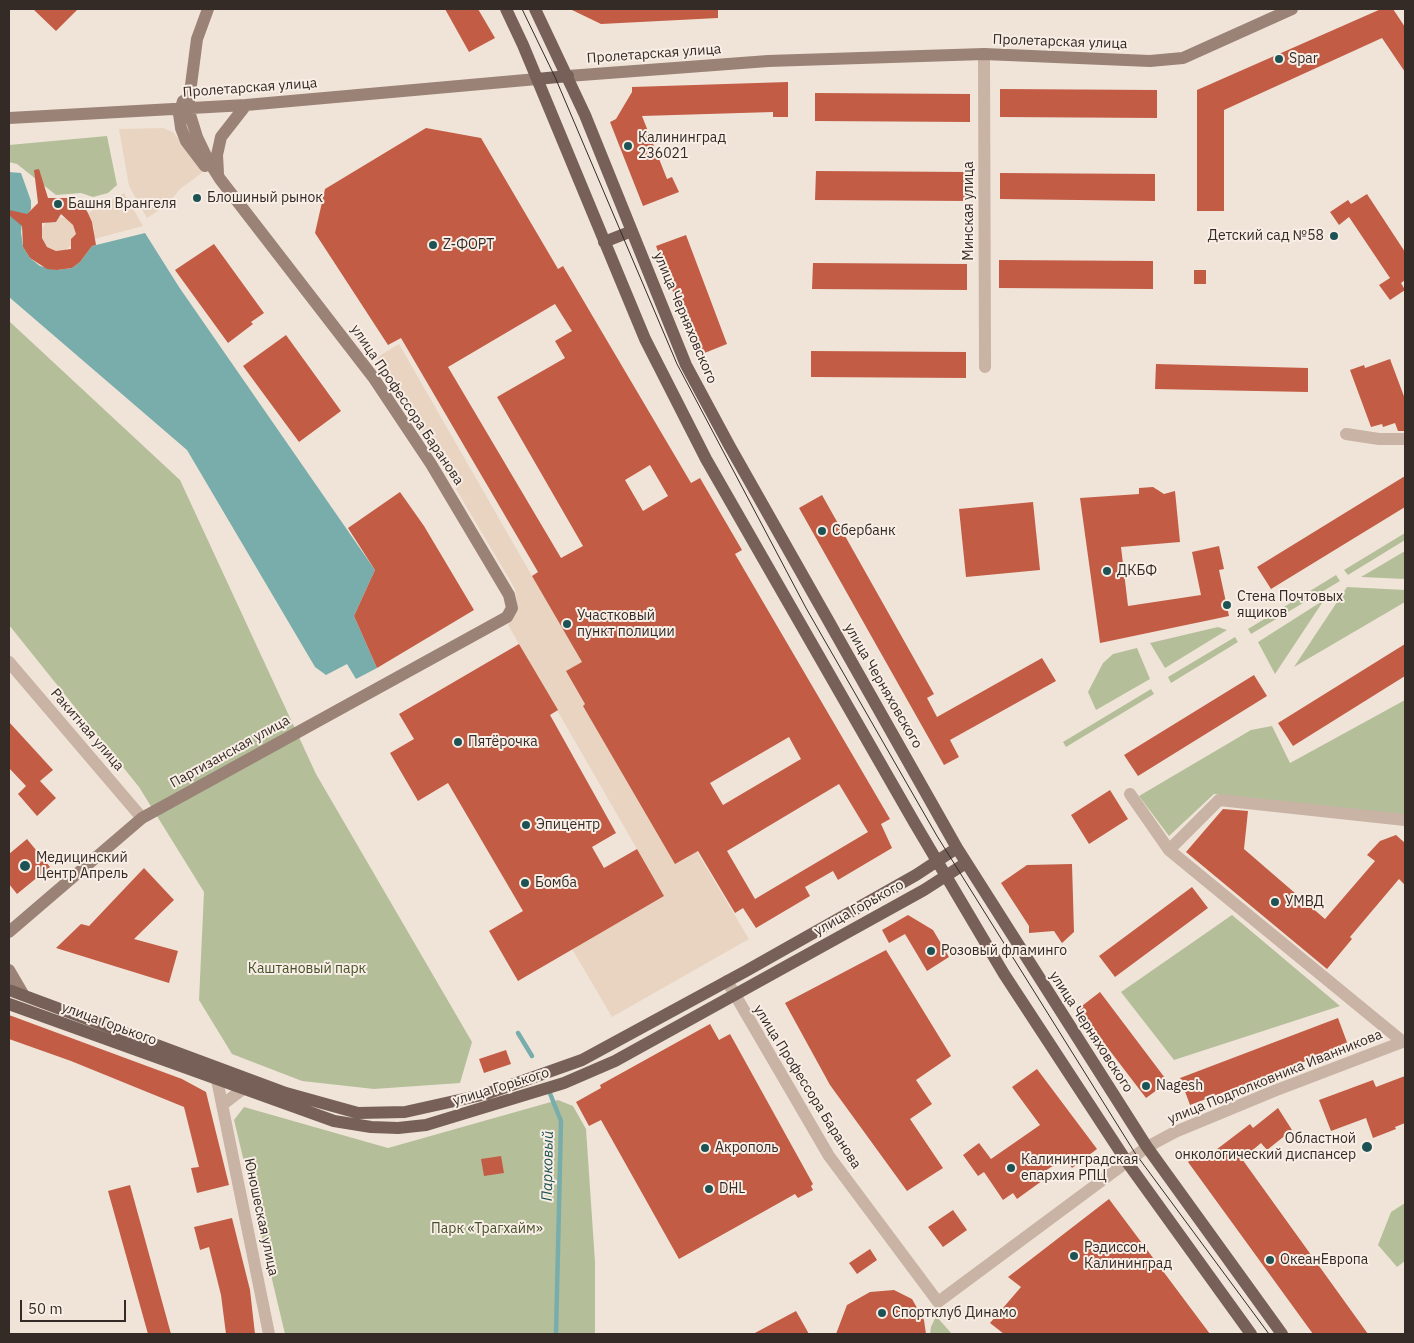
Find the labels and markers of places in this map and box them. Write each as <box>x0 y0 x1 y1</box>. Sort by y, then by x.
place label: Spar <box>1289 51 1318 67</box>
marker: Spar <box>1273 53 1285 65</box>
place label: Калининград 236021 <box>638 130 726 162</box>
marker: Калининград 236021 <box>622 140 634 152</box>
place label: Блошиный рынок <box>207 190 323 206</box>
marker: Блошиный рынок <box>191 192 203 204</box>
place label: Башня Врангеля <box>68 196 176 212</box>
marker: Башня Врангеля <box>52 198 64 210</box>
place label: Детский сад №58 <box>1208 228 1324 244</box>
marker: Детский сад №58 <box>1328 230 1340 242</box>
place label: Z-ФОРТ <box>443 237 494 253</box>
marker: Z-ФОРТ <box>427 239 439 251</box>
place label: Сбербанк <box>832 523 896 539</box>
marker: Сбербанк <box>816 525 828 537</box>
place label: ДКБФ <box>1117 563 1157 579</box>
marker: ДКБФ <box>1101 565 1113 577</box>
place label: Стена Почтовых ящиков <box>1237 589 1343 622</box>
marker: Стена Почтовых ящиков <box>1221 599 1233 611</box>
place label: Участковый пункт полиции <box>577 608 675 640</box>
marker: Участковый пункт полиции <box>561 618 573 630</box>
place label: Пятёрочка <box>468 734 538 750</box>
marker: Пятёрочка <box>452 736 464 748</box>
place label: Эпицентр <box>536 817 600 833</box>
marker: Эпицентр <box>520 819 532 831</box>
place label: Медицинский Центр Апрель <box>36 850 128 882</box>
marker: Медицинский Центр Апрель <box>18 859 32 873</box>
place label: Бомба <box>535 875 577 891</box>
marker: Бомба <box>519 877 531 889</box>
place label: УМВД <box>1285 894 1324 910</box>
marker: УМВД <box>1269 896 1281 908</box>
place label: Розовый фламинго <box>941 943 1067 959</box>
marker: Розовый фламинго <box>925 945 937 957</box>
place label: Nagesh <box>1156 1078 1203 1094</box>
marker: Nagesh <box>1140 1080 1152 1092</box>
place label: Областной онкологический диспансер <box>1175 1131 1356 1164</box>
place label: Акрополь <box>715 1140 779 1156</box>
marker: Областной онкологический диспансер <box>1360 1140 1374 1154</box>
marker: Акрополь <box>699 1142 711 1154</box>
place label: Калининградская епархия РПЦ <box>1021 1152 1139 1184</box>
marker: Калининградская епархия РПЦ <box>1005 1162 1017 1174</box>
place label: DHL <box>719 1181 745 1197</box>
marker: DHL <box>703 1183 715 1195</box>
place label: Рэдиссон Калининград <box>1084 1240 1172 1272</box>
marker: Рэдиссон Калининград <box>1068 1250 1080 1262</box>
place label: ОкеанЕвропа <box>1280 1252 1368 1268</box>
marker: ОкеанЕвропа <box>1264 1254 1276 1266</box>
place label: Спортклуб Динамо <box>892 1305 1017 1321</box>
marker: Спортклуб Динамо <box>876 1307 888 1319</box>

